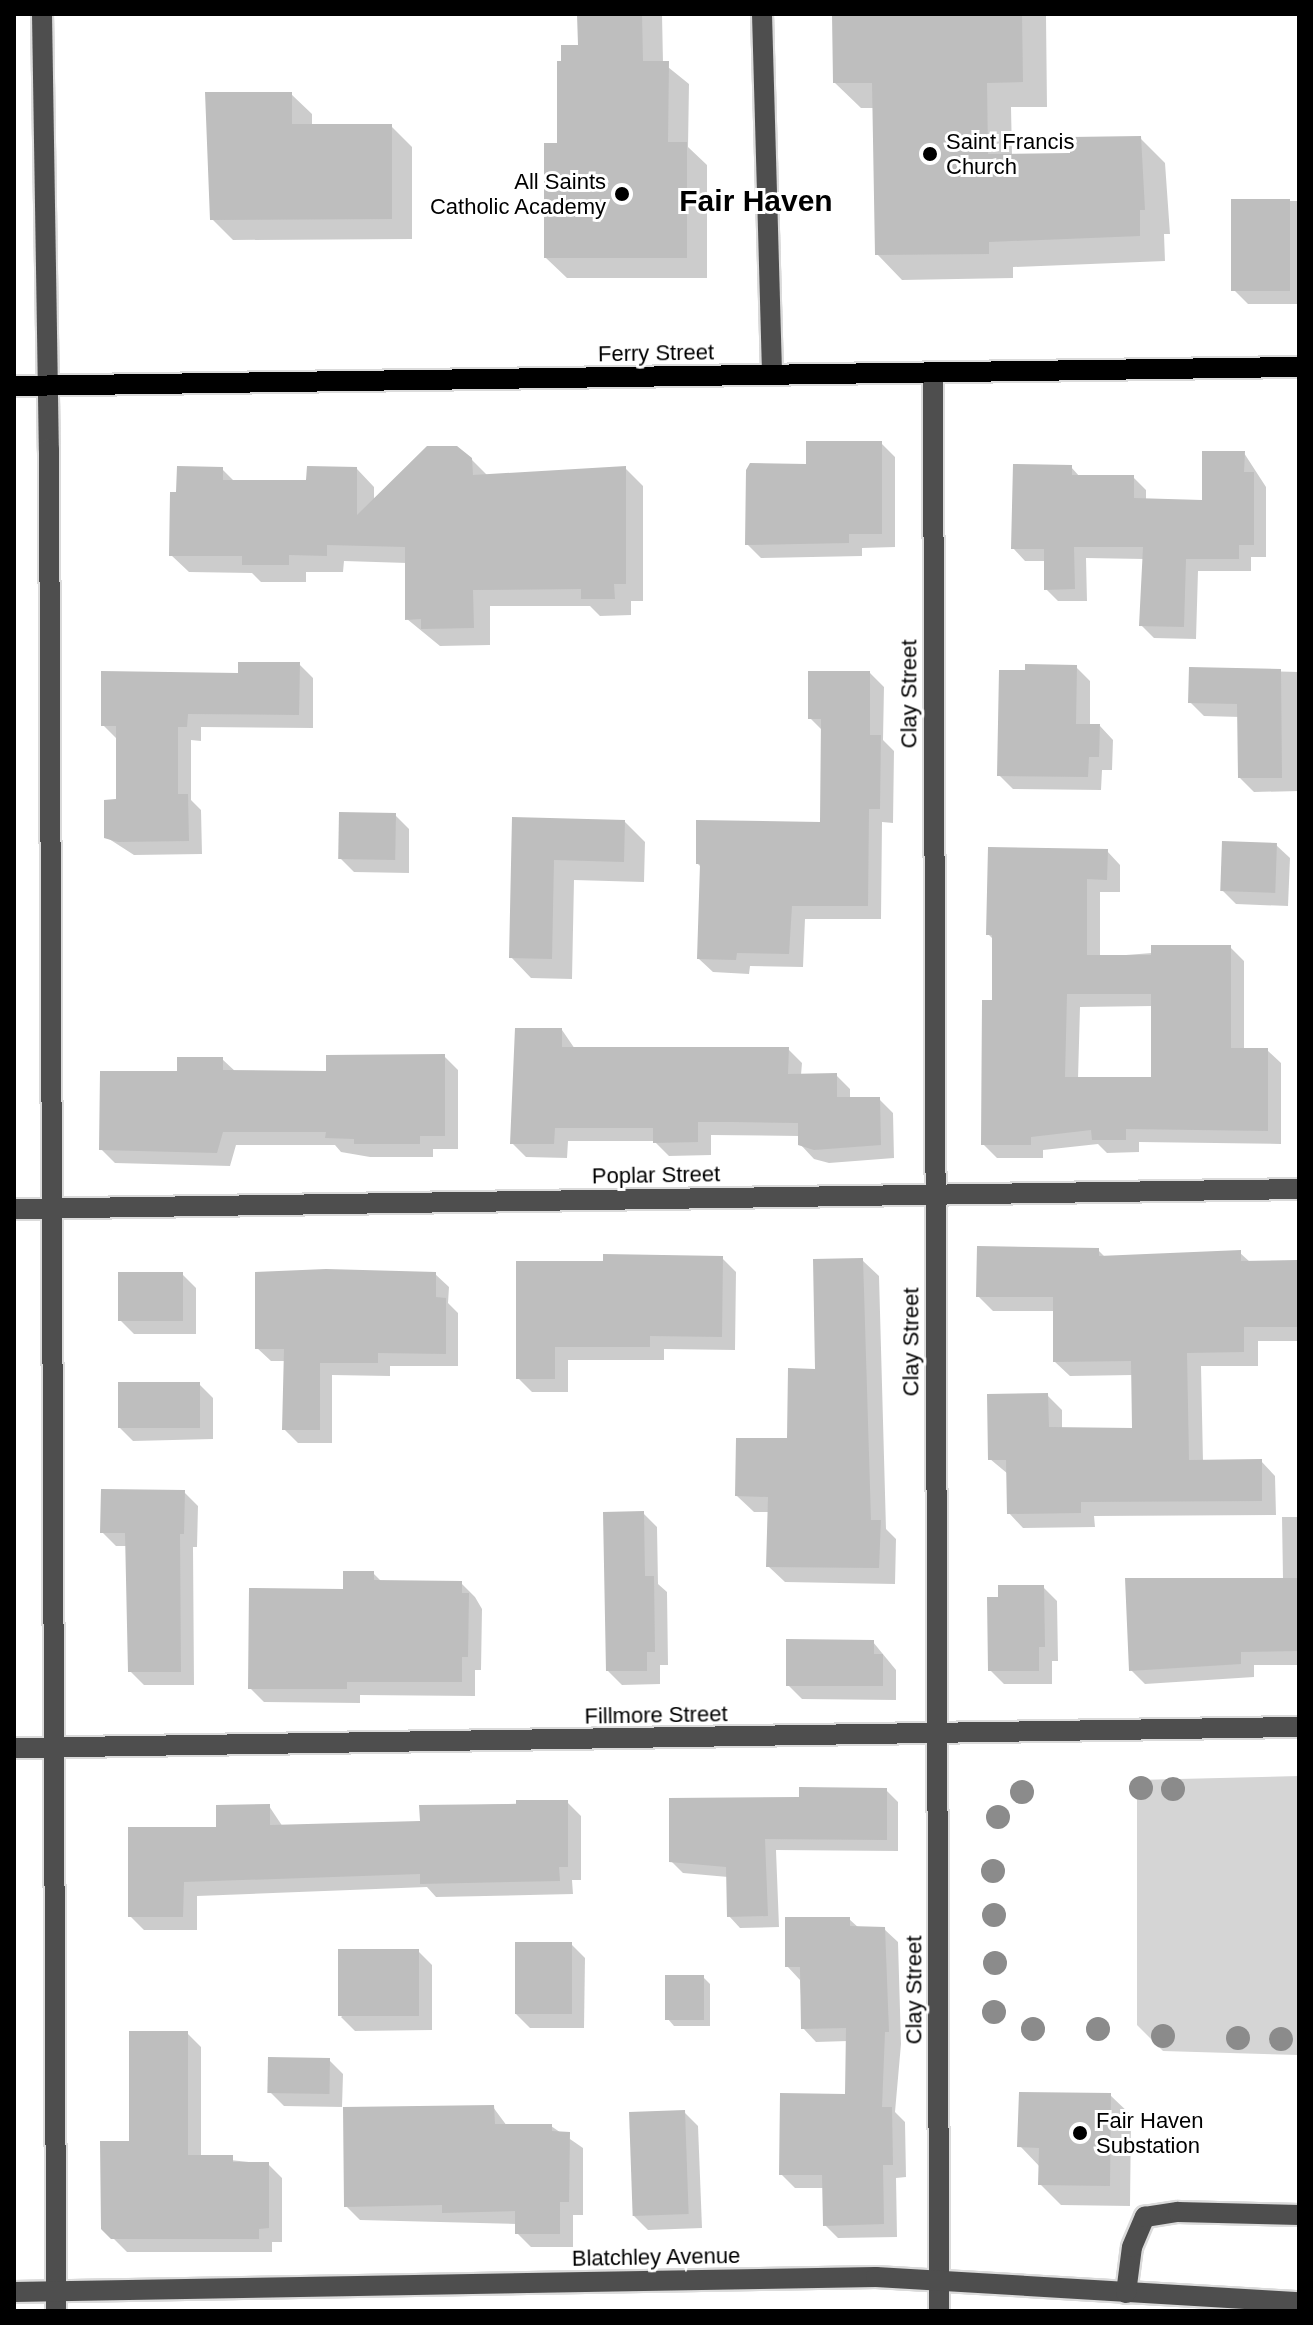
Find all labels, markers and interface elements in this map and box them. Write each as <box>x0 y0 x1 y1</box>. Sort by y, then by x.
place label: Saint Francis Church <box>946 128 1074 180</box>
marker: Saint Francis Church <box>921 145 939 163</box>
place label: All Saints Catholic Academy <box>429 168 606 220</box>
district label: Fair Haven <box>679 183 833 219</box>
marker: All Saints Catholic Academy <box>613 185 631 203</box>
street label: Ferry Street <box>598 339 714 367</box>
street label: Clay Street <box>896 640 922 748</box>
street label: Poplar Street <box>592 1161 720 1189</box>
street label: Clay Street <box>898 1288 924 1396</box>
street label: Fillmore Street <box>584 1701 728 1729</box>
street label: Clay Street <box>901 1936 927 2044</box>
place label: Fair Haven Substation <box>1096 2107 1204 2158</box>
marker: Fair Haven Substation <box>1071 2124 1089 2142</box>
street label: Blatchley Avenue <box>571 2242 741 2272</box>

